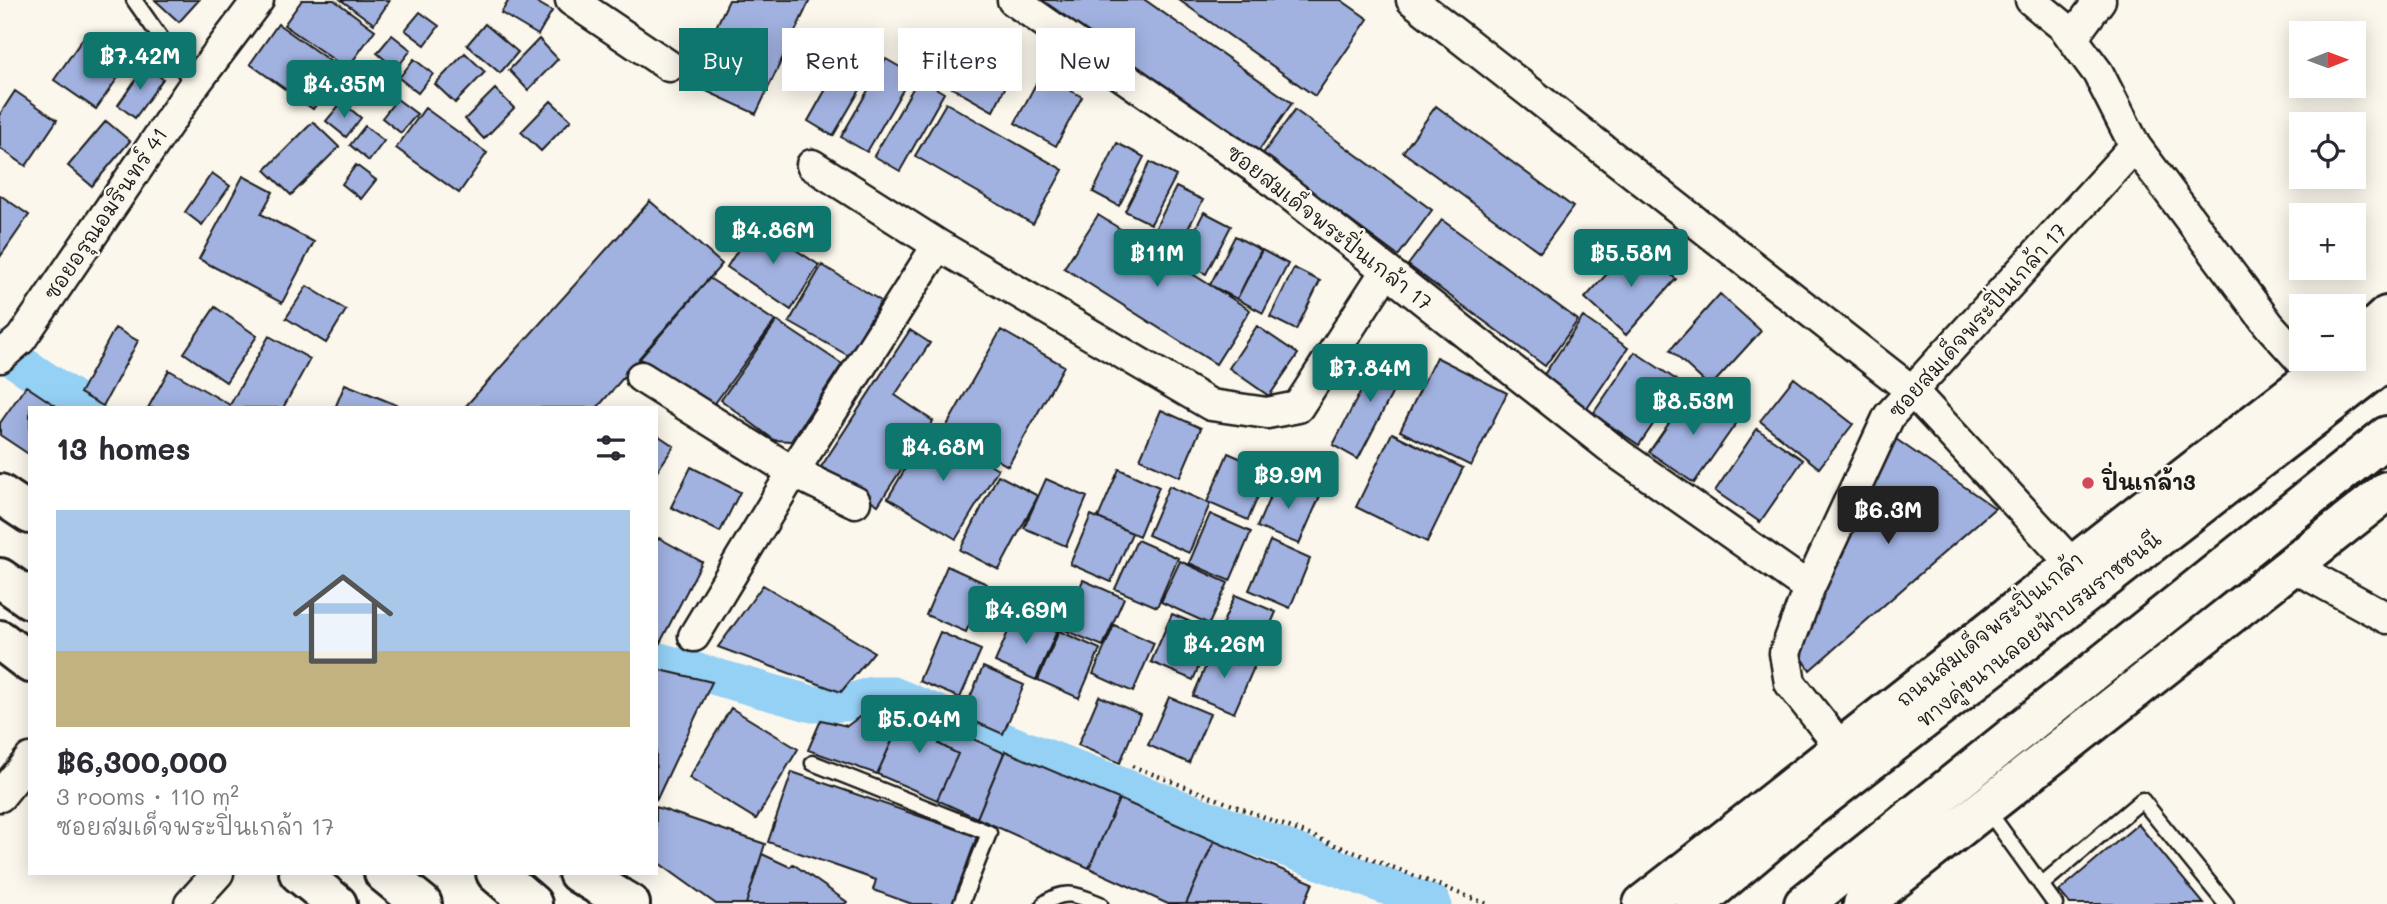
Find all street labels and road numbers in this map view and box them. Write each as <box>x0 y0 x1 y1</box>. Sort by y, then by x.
street label: ซอยอรุณอมรินทร์ 41 <box>37 122 176 307</box>
street label: ซอยสมเด็จพระปิ่นเกล้า 17 <box>1222 134 1441 316</box>
street label: ซอยสมเด็จพระปิ่นเกล้า 17 <box>1878 213 2072 423</box>
street label: ทางคู่ขนานลอยฟ้าบรมราชชนนี <box>1910 524 2169 737</box>
street label: ถนนสมเด็จพระปิ่นเกล้า <box>1887 541 2088 712</box>

